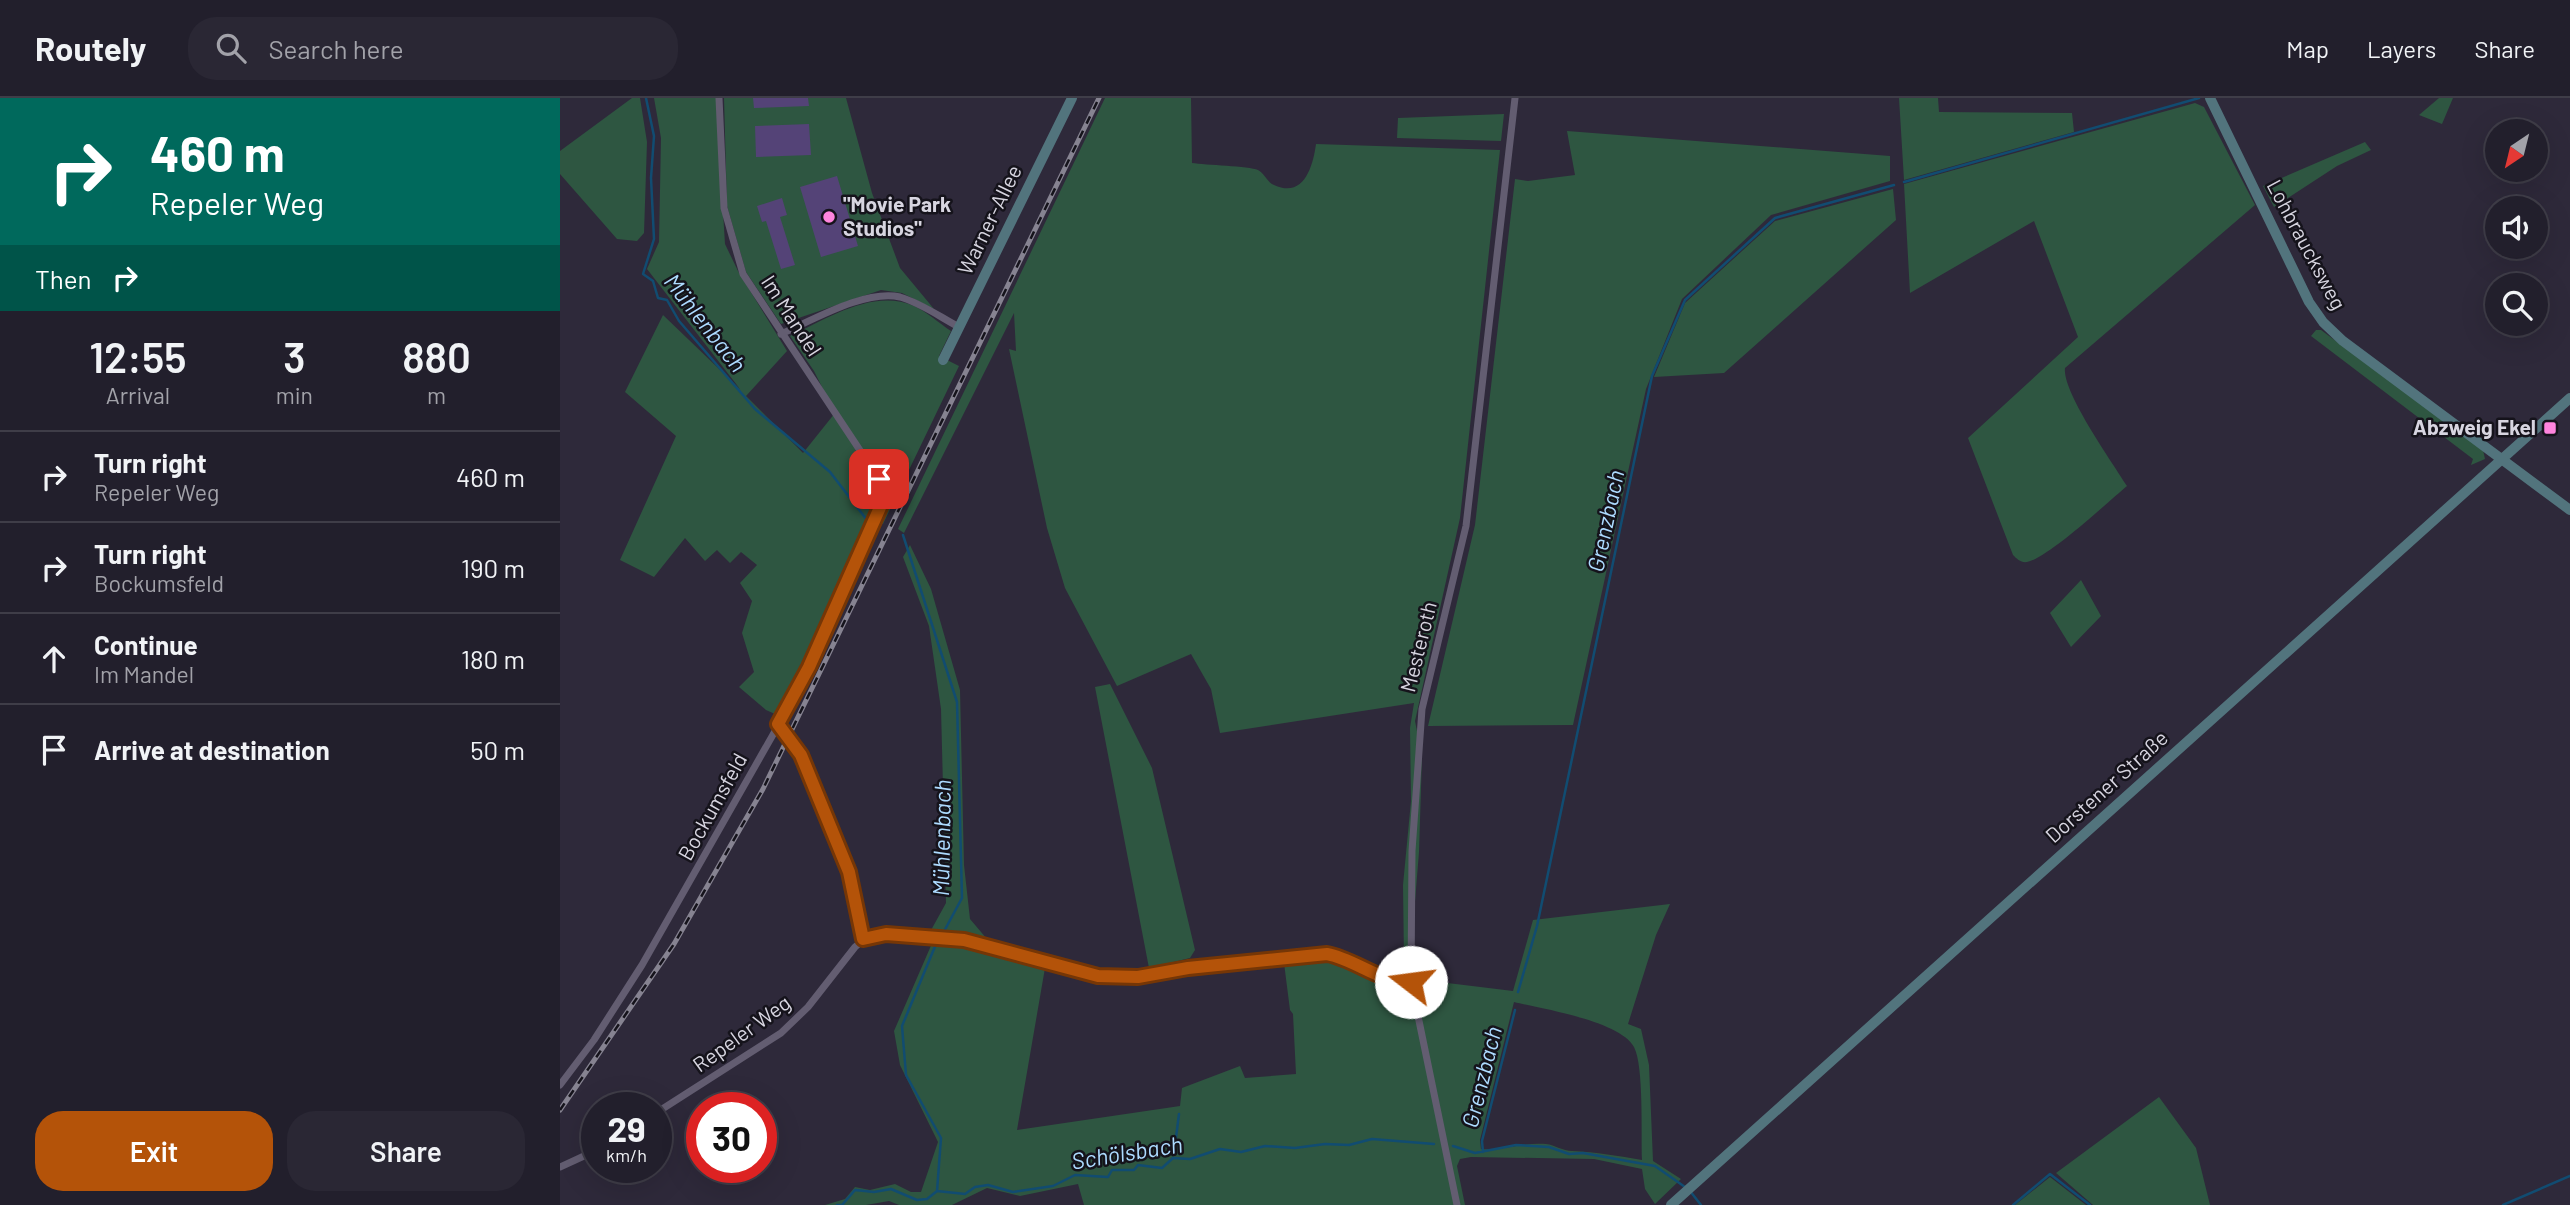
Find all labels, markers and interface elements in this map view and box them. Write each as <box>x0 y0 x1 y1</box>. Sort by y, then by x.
search box <box>188 17 678 80</box>
text: Routely <box>35 28 146 68</box>
icon: search <box>212 29 250 67</box>
text: Search here <box>268 33 404 64</box>
text: Map <box>2286 34 2329 63</box>
text: Layers <box>2367 34 2436 63</box>
text: Share <box>2474 34 2535 63</box>
north arrow <box>2485 119 2548 182</box>
map controls <box>2485 119 2548 336</box>
text: 460 m <box>150 123 285 182</box>
icon: right <box>35 126 126 217</box>
street label: Warner-Allee <box>951 160 1026 278</box>
street label: Lohbraucksweg <box>2263 175 2352 314</box>
text: Repeler Weg <box>150 183 324 221</box>
place label: "Movie Park Studios" <box>843 191 951 240</box>
button: sound <box>2485 196 2548 259</box>
marker: "Movie Park Studios" <box>821 209 837 225</box>
icon: right <box>106 259 144 297</box>
text: Then <box>35 263 92 294</box>
water label: Mühlenbach <box>659 268 753 377</box>
street label: Im Mandel <box>757 270 828 360</box>
button: search <box>2485 273 2548 336</box>
text: 12:55 <box>89 331 187 381</box>
text: 3 <box>283 331 306 381</box>
text: 880 <box>402 331 471 381</box>
text: Arrival <box>106 381 170 409</box>
text: min <box>276 381 313 409</box>
text: m <box>427 381 446 409</box>
place label: Abzweig Ekel <box>2413 414 2536 439</box>
marker: Abzweig Ekel <box>2542 420 2558 436</box>
text: Turn right <box>94 447 207 478</box>
pin <box>849 449 909 509</box>
icon: right <box>35 458 73 496</box>
icon: arrive <box>860 460 898 498</box>
text: 460 m <box>456 461 525 492</box>
water label: Grenzbach <box>1581 467 1629 574</box>
text: Repeler Weg <box>94 478 219 506</box>
text: Turn right <box>94 538 207 569</box>
icon: right <box>35 549 73 587</box>
text: 190 m <box>461 552 525 583</box>
text: Bockumsfeld <box>94 569 224 597</box>
street label: Mesteroth <box>1394 599 1441 695</box>
text: Continue <box>94 629 198 660</box>
icon: ahead <box>35 640 73 678</box>
text: 180 m <box>461 643 525 674</box>
text: Im Mandel <box>94 660 194 688</box>
street label: Dorstener Straße <box>2040 724 2172 847</box>
icon: arrive <box>35 731 73 769</box>
text: Arrive at destination <box>94 734 330 765</box>
text: 50 m <box>470 734 525 765</box>
street label: Bockumsfeld <box>672 748 751 864</box>
water label: Mühlenbach <box>926 779 956 897</box>
position arrow <box>1374 945 1448 1019</box>
street label: Repeler Weg <box>688 989 795 1076</box>
water label: Grenzbach <box>1455 1023 1507 1130</box>
speed limit sign: 30 <box>686 1092 777 1183</box>
text: 29 <box>607 1107 646 1149</box>
button: Exit <box>35 1111 273 1191</box>
button: Share <box>287 1111 525 1191</box>
water label: Schölsbach <box>1069 1129 1184 1175</box>
text: km/h <box>606 1144 647 1166</box>

